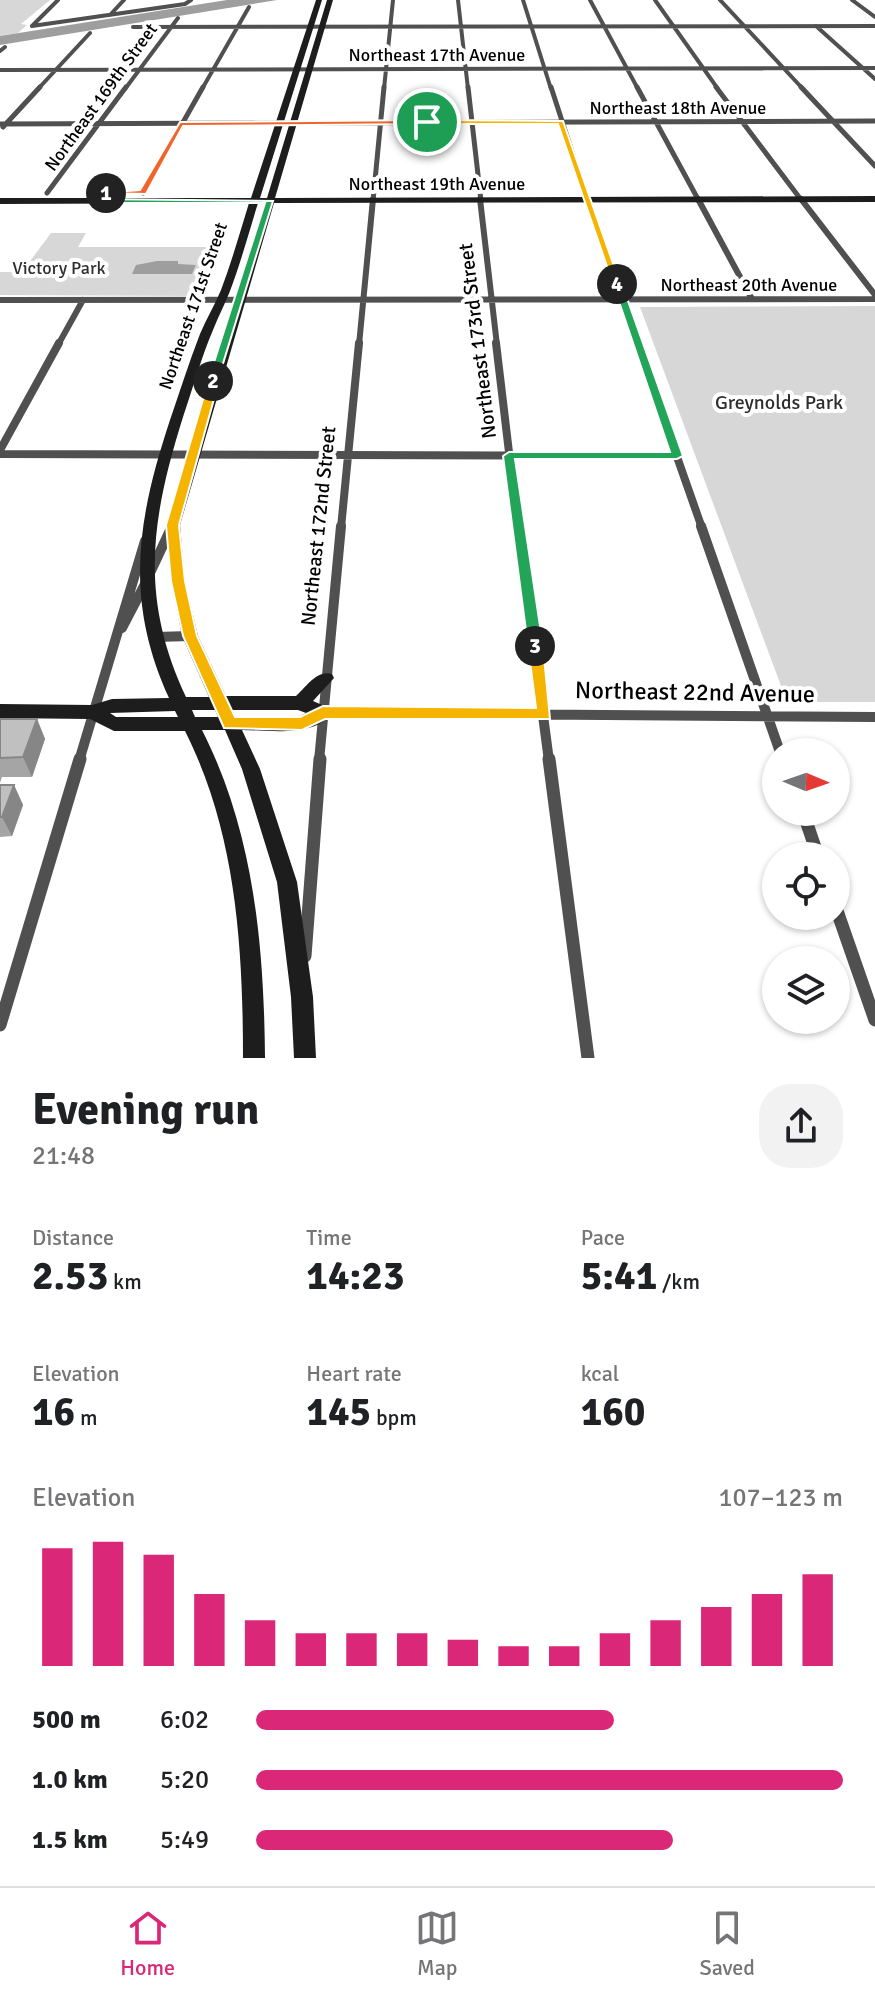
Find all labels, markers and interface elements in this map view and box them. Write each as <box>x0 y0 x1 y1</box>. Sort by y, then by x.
street label: Northeast 169th Street <box>40 19 162 175</box>
street label: Northeast 17th Avenue <box>349 44 525 66</box>
pin <box>393 88 461 156</box>
street label: Northeast 18th Avenue <box>590 97 766 119</box>
icon: arrive <box>405 100 449 144</box>
pin: 1 <box>86 173 126 213</box>
street label: Northeast 19th Avenue <box>349 173 525 195</box>
text: 1 <box>100 179 112 206</box>
street label: Northeast 171st Street <box>154 220 232 392</box>
street label: Northeast 173rd Street <box>453 242 502 440</box>
park label: Victory Park <box>12 257 106 279</box>
pin: 4 <box>597 264 637 304</box>
text: 4 <box>611 270 623 297</box>
street label: Northeast 20th Avenue <box>661 274 837 296</box>
pin: 2 <box>193 361 233 401</box>
text: 2 <box>207 367 219 394</box>
park label: Greynolds Park <box>715 390 843 415</box>
street label: Northeast 172nd Street <box>296 425 341 627</box>
pin: 3 <box>515 626 555 666</box>
text: 3 <box>529 632 541 659</box>
street label: Northeast 22nd Avenue <box>575 675 815 709</box>
north arrow <box>762 738 850 826</box>
map controls <box>762 738 850 1034</box>
button: locate <box>762 842 850 930</box>
button: layers <box>762 946 850 1034</box>
text: Evening run <box>32 1083 259 1137</box>
button: share <box>759 1084 843 1168</box>
text: 21:48 <box>32 1140 95 1172</box>
text: Distance <box>32 1224 114 1251</box>
text: Time <box>306 1224 352 1251</box>
text: Pace <box>581 1224 625 1251</box>
text: 2.53 <box>32 1251 108 1301</box>
text: 14:23 <box>306 1251 405 1301</box>
text: 5:41 <box>581 1251 657 1301</box>
text: km <box>108 1268 142 1295</box>
text: /km <box>657 1268 700 1295</box>
text: Elevation <box>32 1360 120 1387</box>
text: Heart rate <box>306 1360 402 1387</box>
text: kcal <box>581 1360 619 1387</box>
text: 16 <box>32 1387 75 1437</box>
text: 145 <box>306 1387 371 1437</box>
text: 160 <box>581 1387 645 1437</box>
text: m <box>75 1404 98 1431</box>
text: bpm <box>371 1404 417 1431</box>
text: Elevation <box>32 1482 136 1514</box>
text: 107–123 m <box>719 1482 843 1514</box>
text: 500 m <box>32 1704 101 1736</box>
text: 6:02 <box>160 1704 209 1736</box>
text: 1.0 km <box>32 1764 108 1796</box>
text: 5:20 <box>160 1764 209 1796</box>
text: 1.5 km <box>32 1824 108 1856</box>
text: 5:49 <box>160 1824 209 1856</box>
tab: Home <box>120 1906 175 1981</box>
tab: Map <box>415 1906 459 1981</box>
tab: Saved <box>699 1906 755 1981</box>

